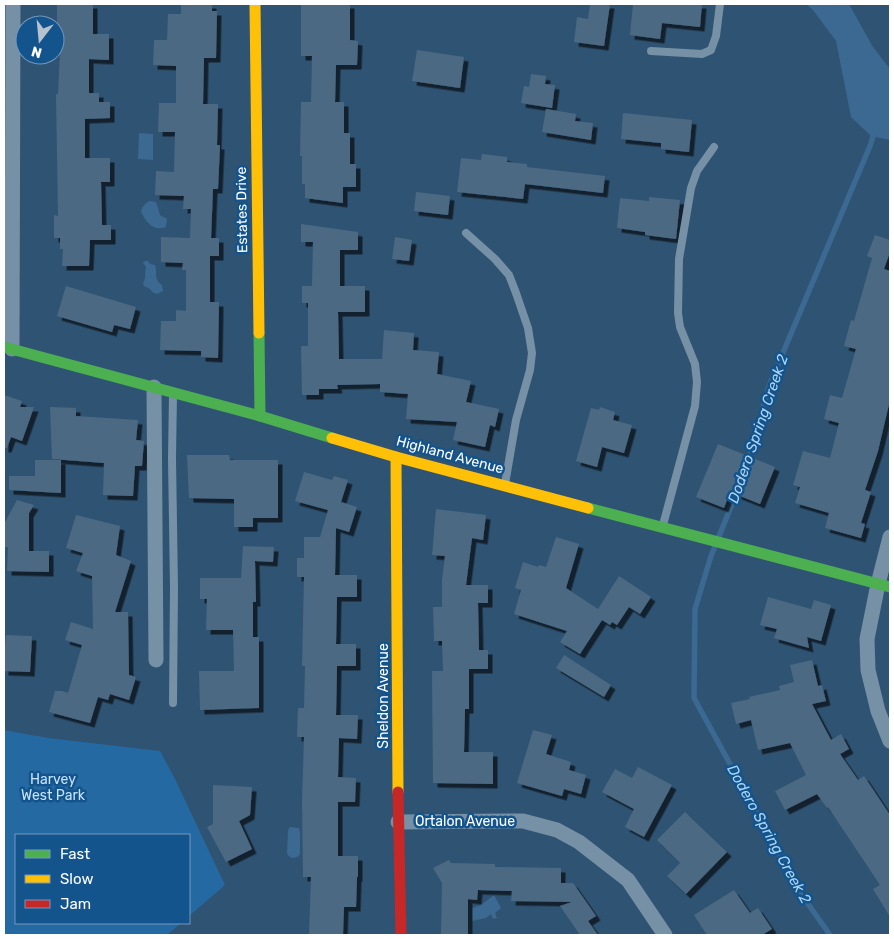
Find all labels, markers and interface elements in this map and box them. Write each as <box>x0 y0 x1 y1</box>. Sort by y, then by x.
north arrow <box>15 15 65 65</box>
text: N <box>29 42 44 62</box>
street label: Estates Drive <box>233 167 251 253</box>
water label: Dodero Spring Creek 2 <box>724 352 792 506</box>
street label: Highland Avenue <box>395 433 506 478</box>
street label: Sheldon Avenue <box>375 643 392 749</box>
water label: Dodero Spring Creek 2 <box>723 761 815 907</box>
park label: Harvey West Park <box>21 771 86 804</box>
street label: Ortalon Avenue <box>415 813 515 830</box>
legend <box>15 834 190 924</box>
text: Fast <box>60 845 90 863</box>
text: Slow <box>60 870 93 888</box>
text: Jam <box>60 895 91 913</box>

